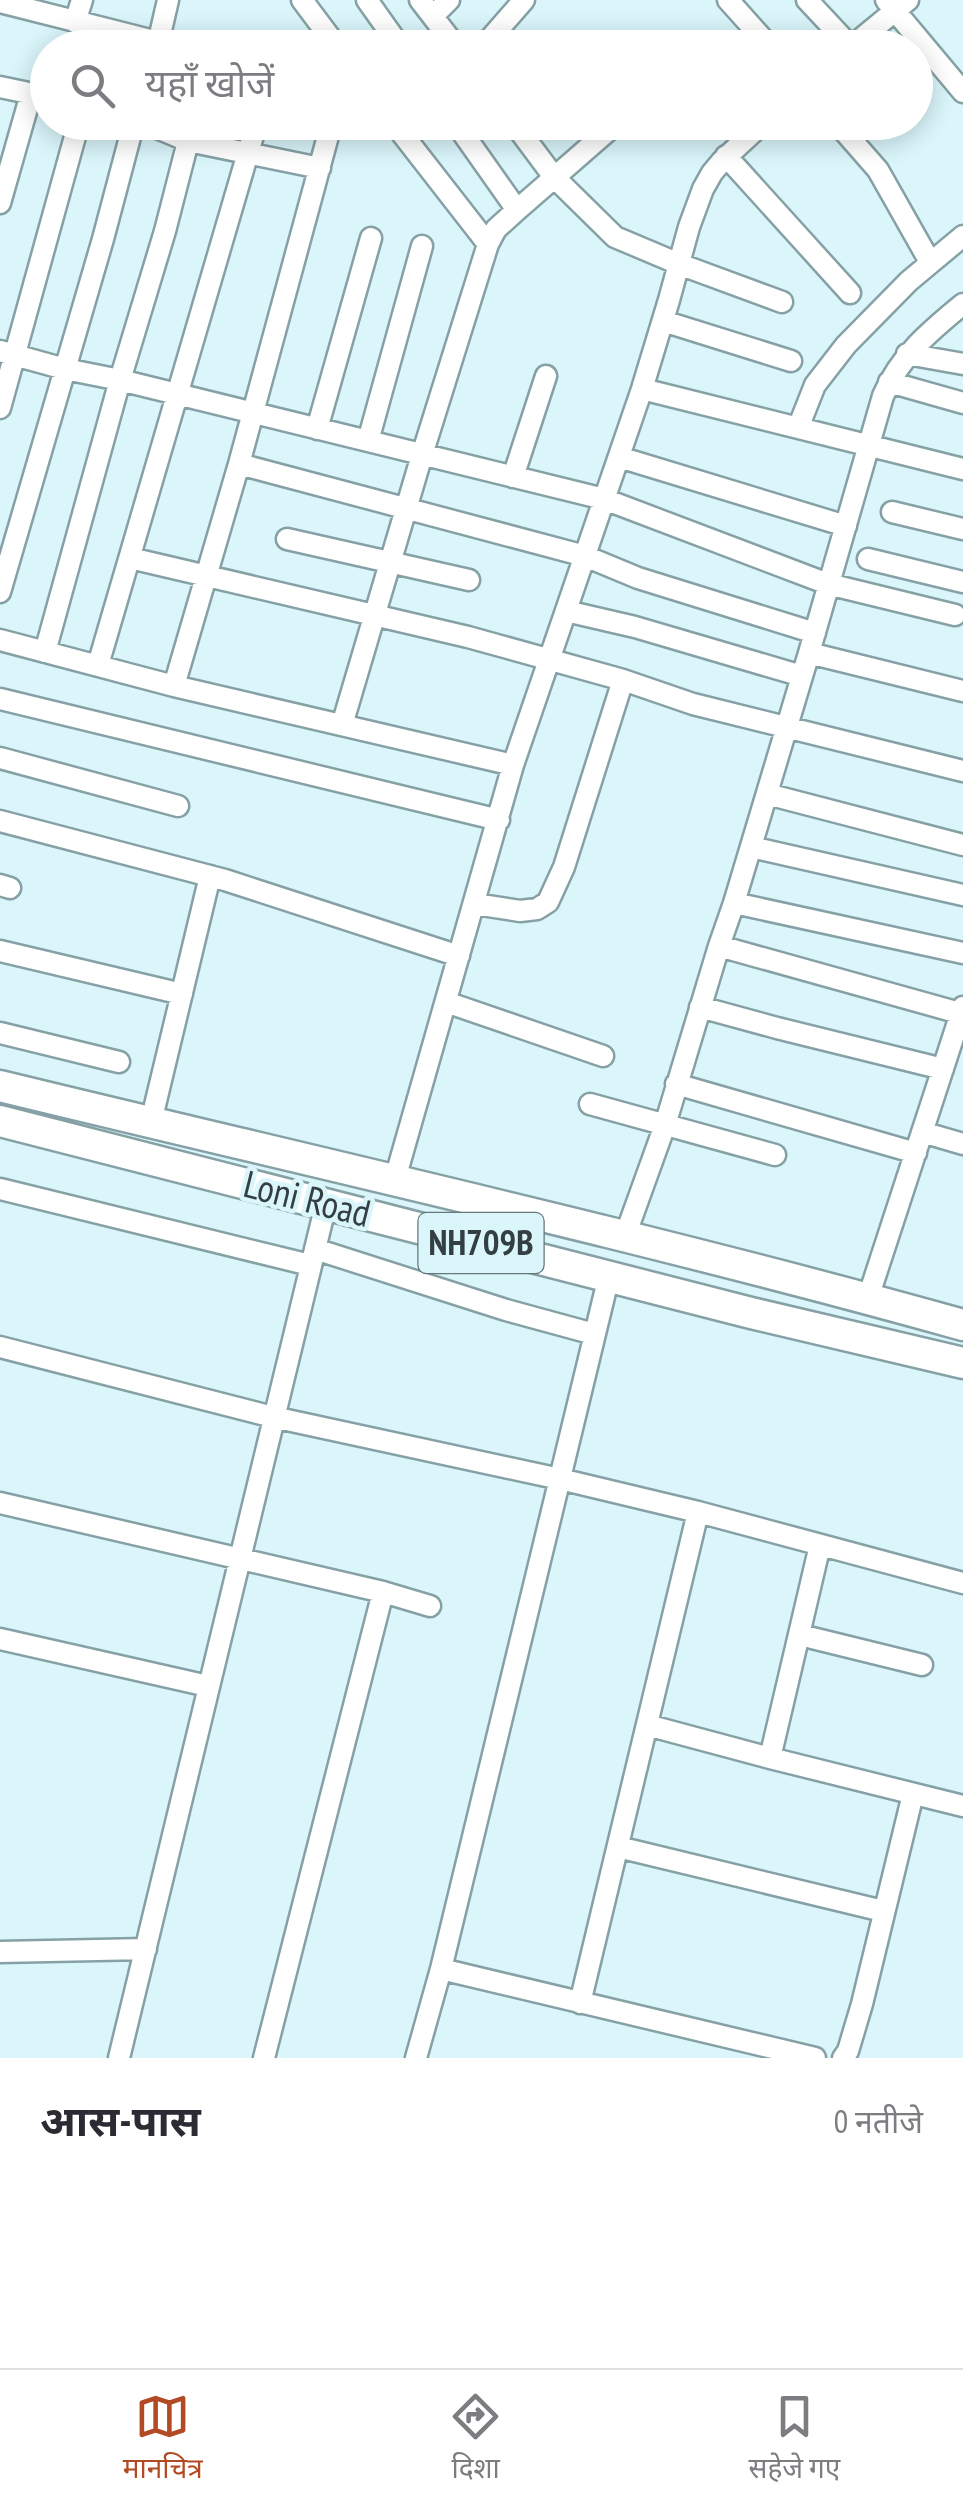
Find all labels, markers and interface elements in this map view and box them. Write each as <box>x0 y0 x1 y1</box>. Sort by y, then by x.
search box <box>30 30 933 140</box>
icon: search <box>65 58 120 113</box>
text: यहाँ खोजें <box>145 58 274 107</box>
street label: Loni Road <box>239 1158 376 1237</box>
road number: NH709B <box>418 1213 544 1273</box>
text: आस-पास <box>40 2093 201 2148</box>
text: 0 नतीजे <box>834 2100 923 2142</box>
tab: मानचित्र <box>123 2389 203 2489</box>
tab: दिशा <box>448 2389 503 2489</box>
tab: सहेजे गए <box>749 2389 840 2489</box>

